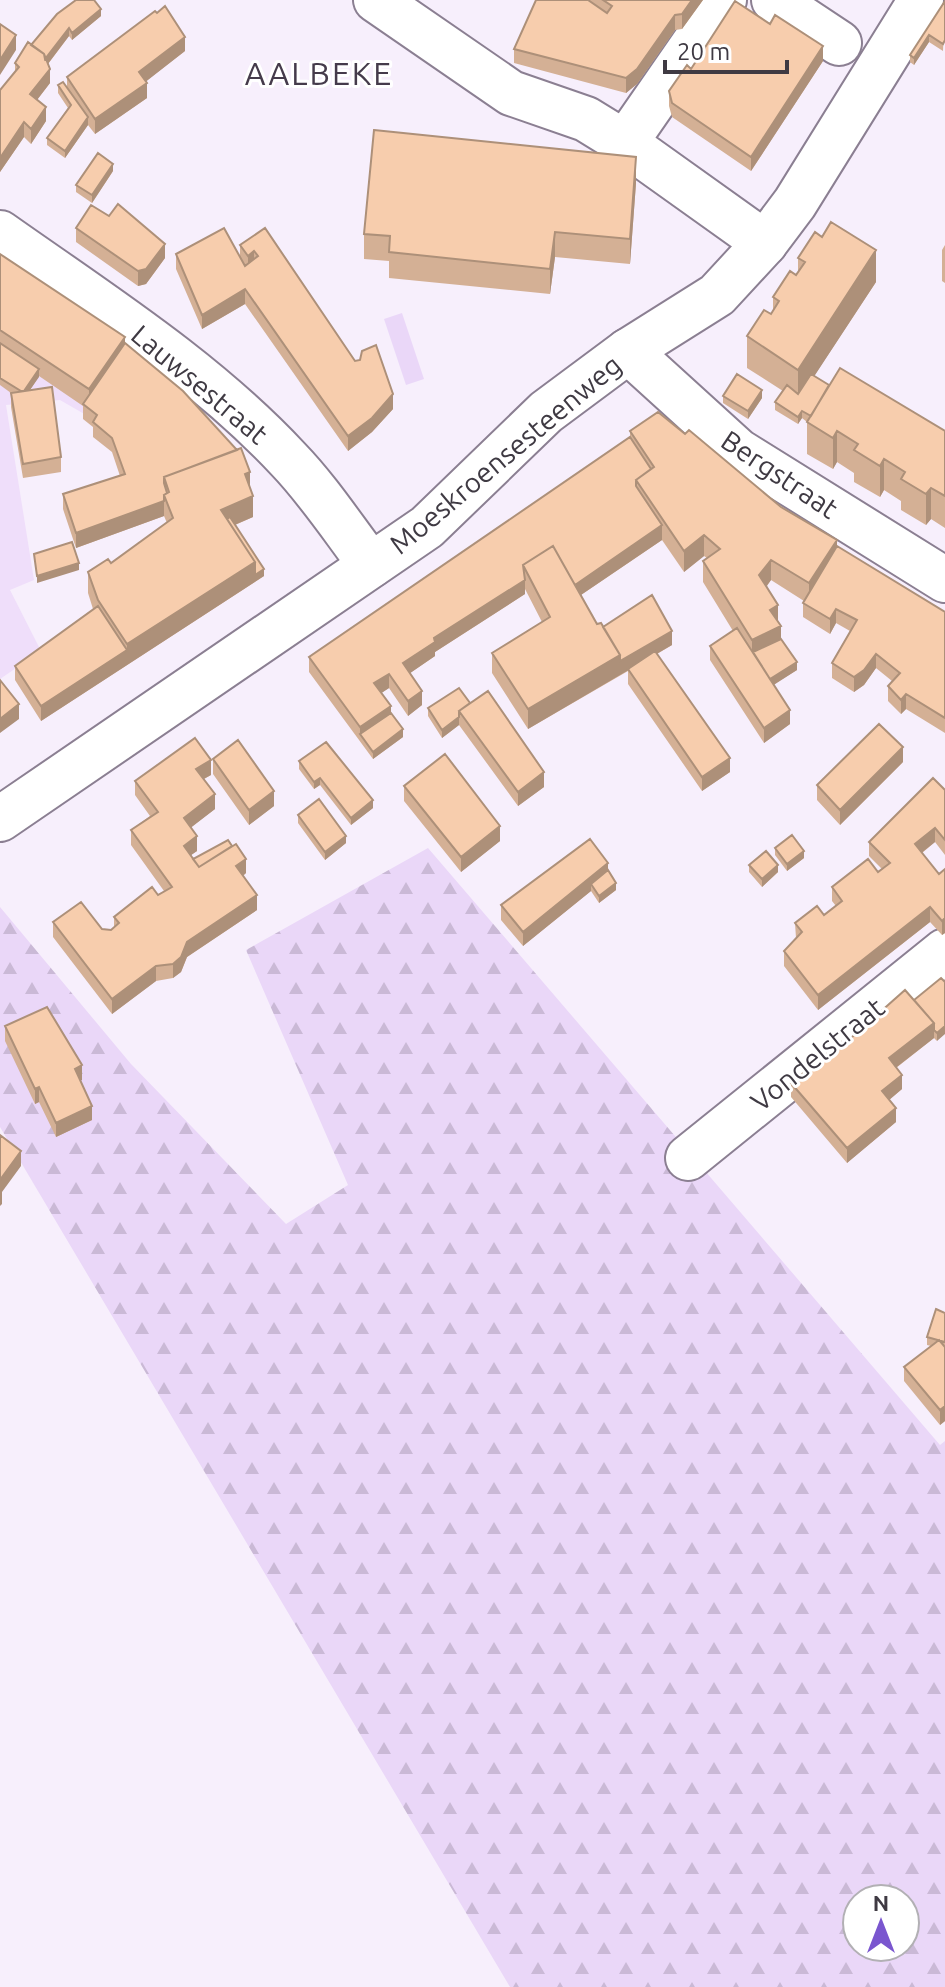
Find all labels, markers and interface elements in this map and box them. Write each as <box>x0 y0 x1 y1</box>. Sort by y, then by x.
scale bar <box>665 24 787 74</box>
text: 20 m <box>677 38 730 65</box>
district label: AALBEKE <box>245 55 393 91</box>
street label: Lauwsestraat <box>126 318 274 450</box>
street label: Moeskroensesteenweg <box>383 348 627 560</box>
street label: Bergstraat <box>716 424 844 524</box>
street label: Vondelstraat <box>744 991 890 1117</box>
north arrow <box>841 1883 921 1963</box>
text: N <box>873 1890 889 1915</box>

